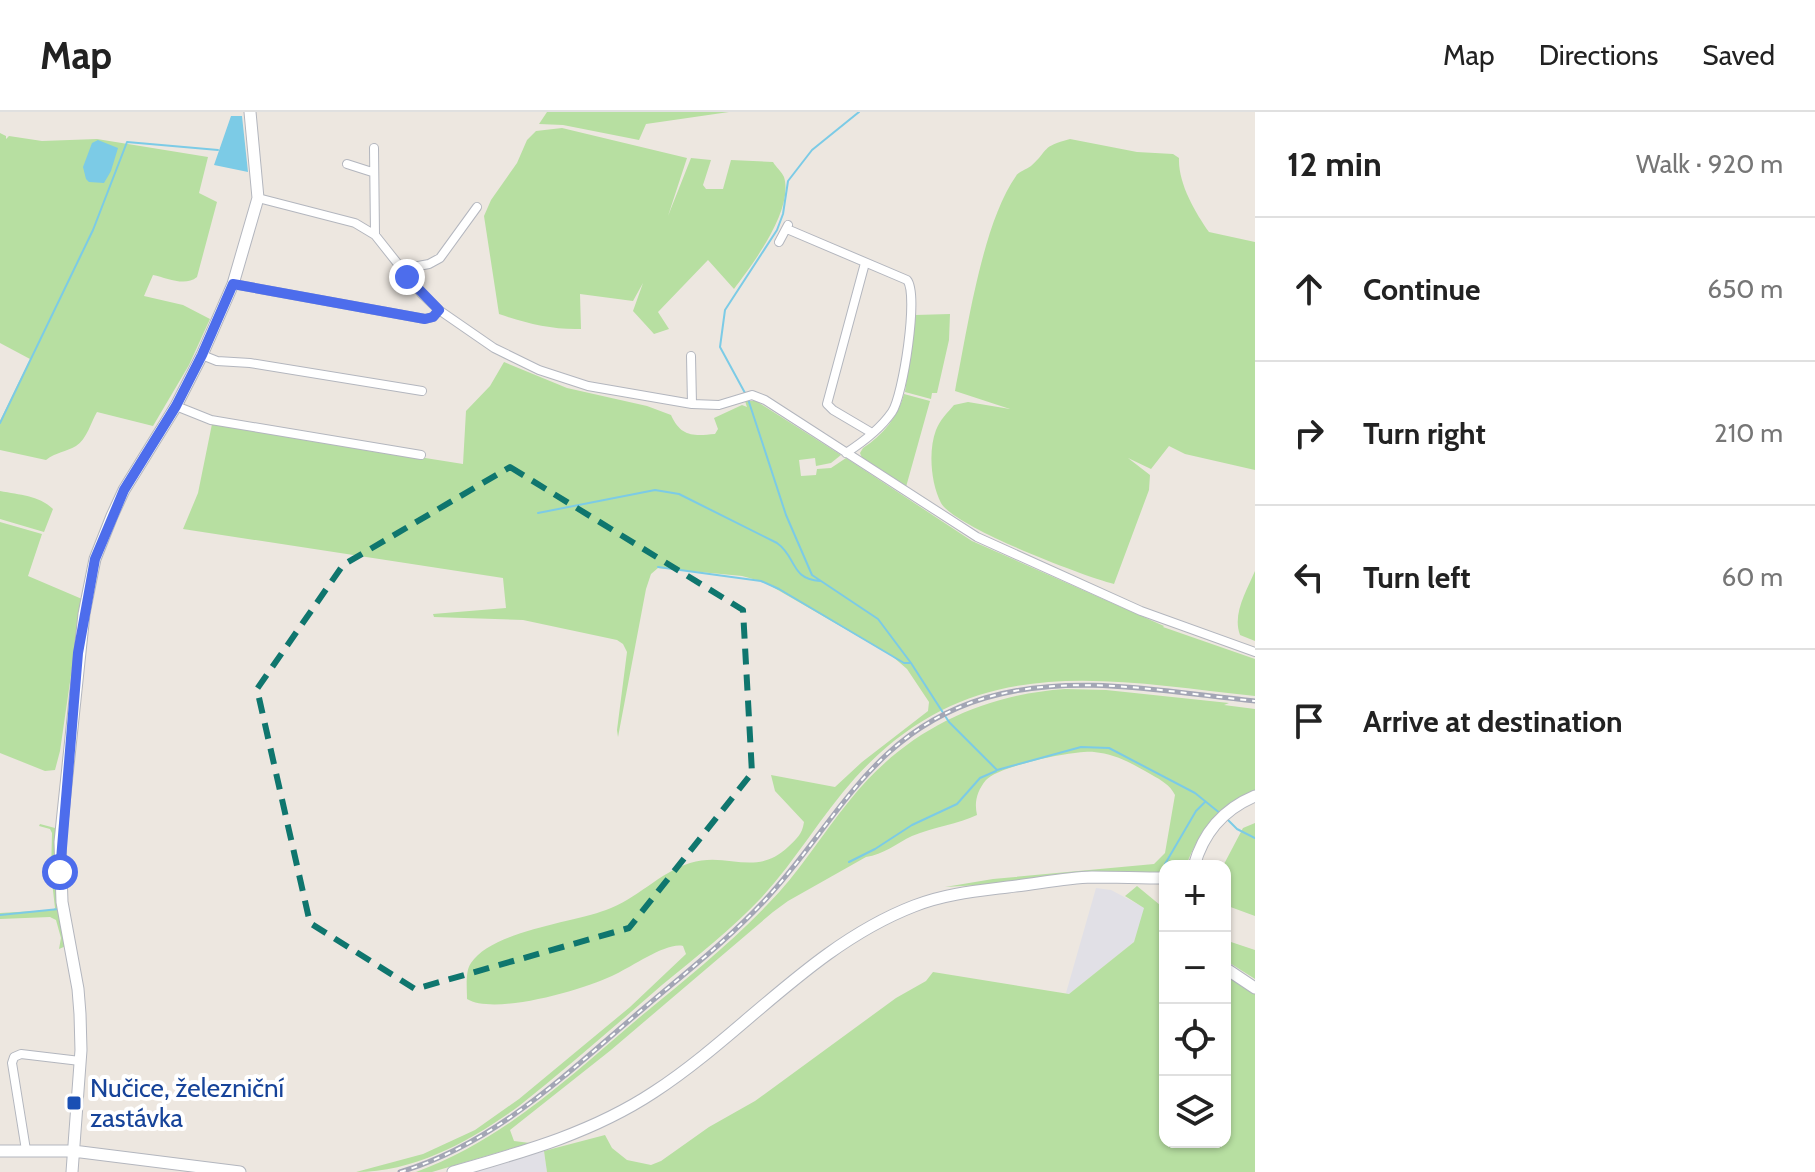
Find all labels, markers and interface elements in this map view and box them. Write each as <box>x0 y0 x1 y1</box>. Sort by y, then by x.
text: Map <box>40 32 112 79</box>
text: Map <box>1443 38 1495 72</box>
text: Directions <box>1539 38 1658 72</box>
text: Saved <box>1702 38 1775 72</box>
text: 12 min <box>1287 143 1382 185</box>
text: Walk · 920 m <box>1636 148 1783 180</box>
route end <box>389 259 425 295</box>
icon: ahead <box>1287 267 1331 311</box>
text: Continue <box>1363 271 1480 308</box>
text: 650 m <box>1707 273 1783 305</box>
icon: right <box>1287 411 1331 455</box>
text: Turn right <box>1363 415 1486 452</box>
text: 210 m <box>1714 417 1783 449</box>
icon: left <box>1287 555 1331 599</box>
text: Turn left <box>1363 559 1471 596</box>
text: 60 m <box>1721 561 1783 593</box>
icon: arrive <box>1287 699 1331 743</box>
text: Arrive at destination <box>1363 703 1623 740</box>
route start <box>42 854 78 890</box>
map controls <box>1159 860 1231 1148</box>
button: + <box>1159 860 1231 932</box>
button: − <box>1159 932 1231 1004</box>
button: locate <box>1159 1004 1231 1076</box>
place label: Nučice, železniční zastávka <box>90 1072 285 1134</box>
button: layers <box>1159 1076 1231 1148</box>
marker: Nučice, železniční zastávka <box>65 1094 83 1112</box>

